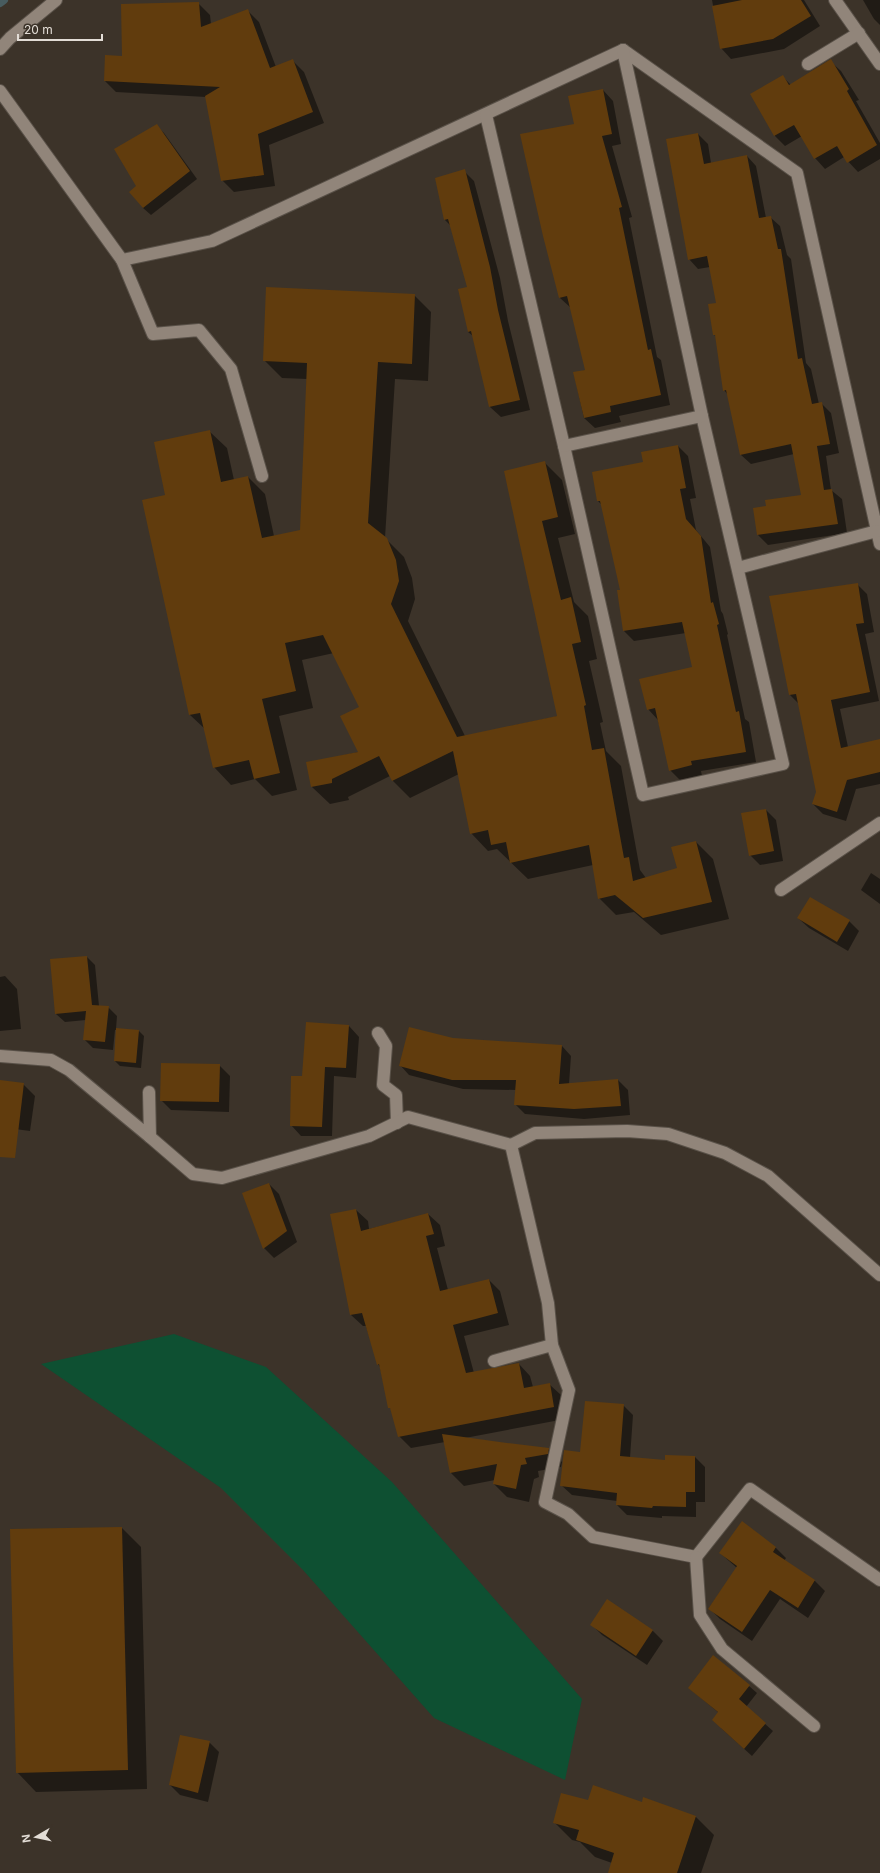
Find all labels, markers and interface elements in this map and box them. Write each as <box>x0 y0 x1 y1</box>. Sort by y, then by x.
scale bar <box>18 16 102 42</box>
text: 20 m <box>24 22 53 37</box>
north arrow <box>16 1817 56 1857</box>
text: N <box>19 1833 34 1844</box>

